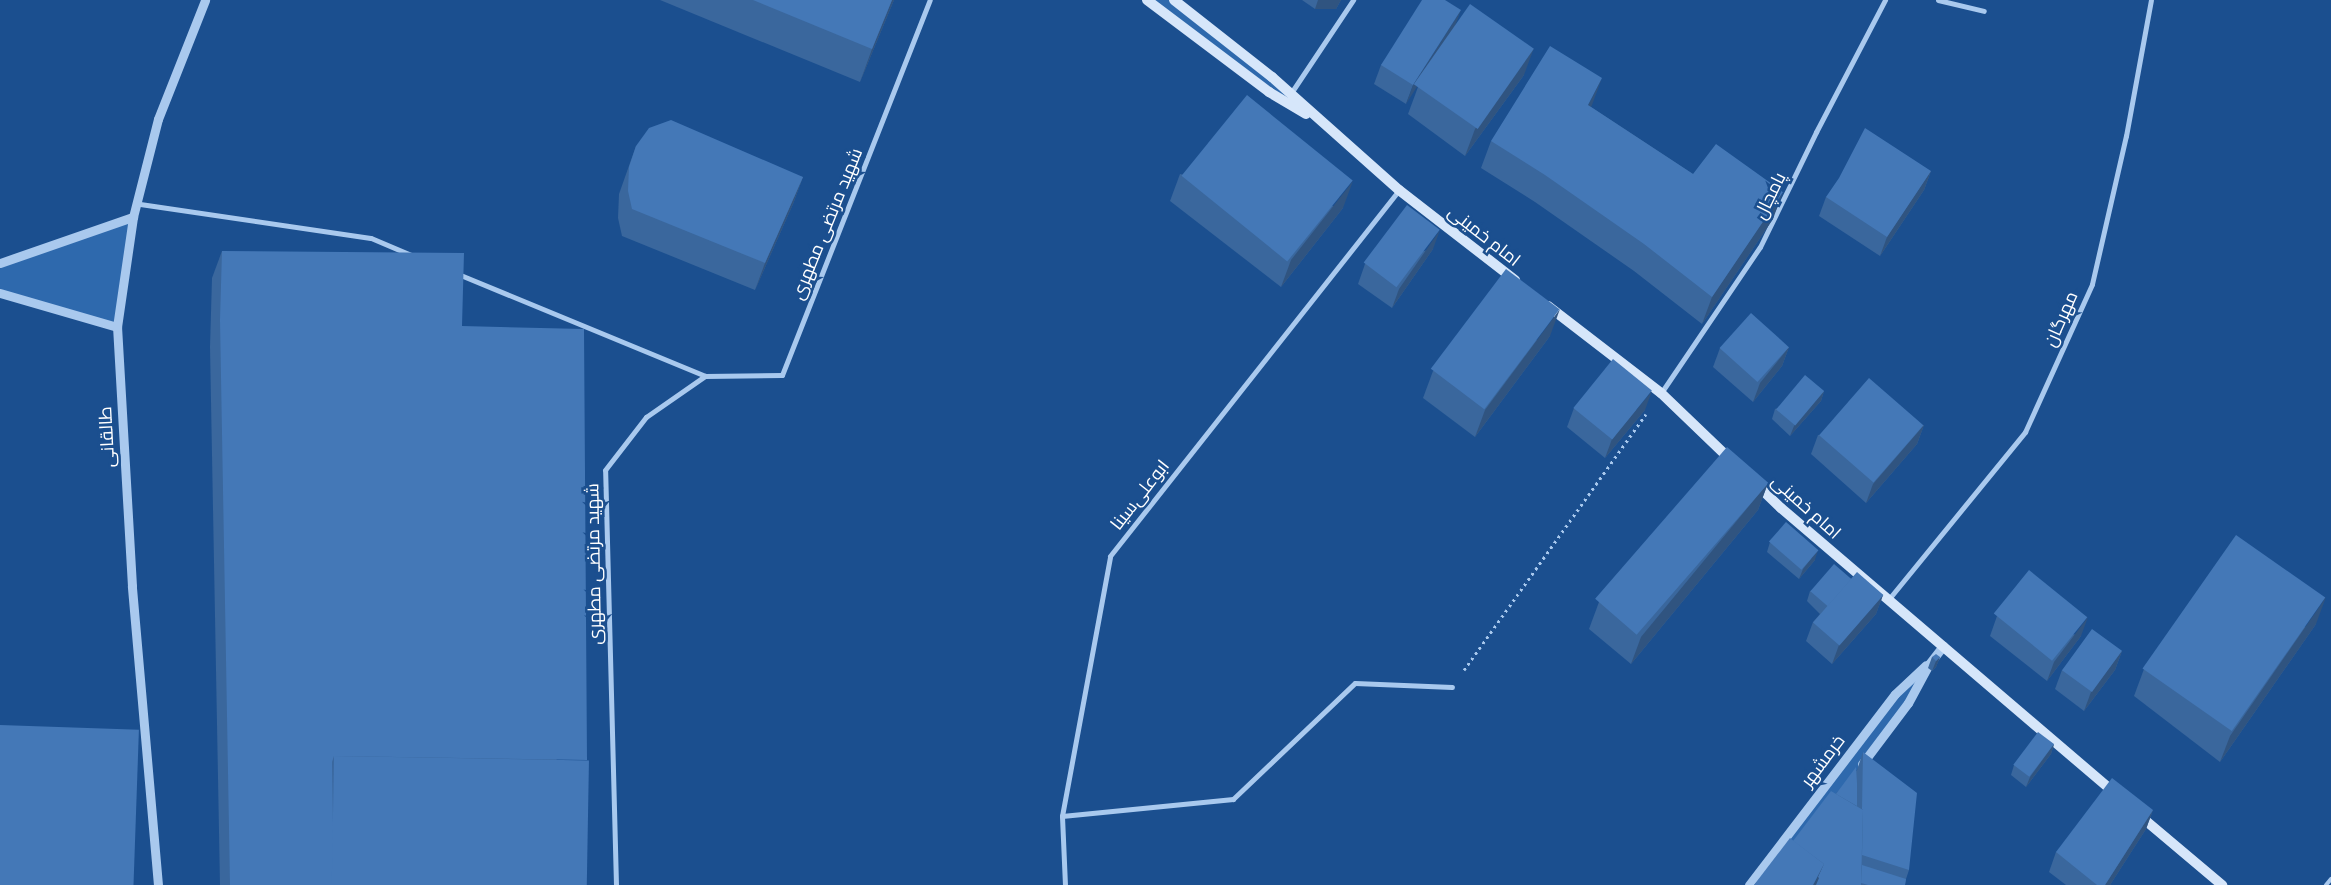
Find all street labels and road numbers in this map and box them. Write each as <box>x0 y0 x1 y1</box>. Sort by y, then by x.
street label: شهید مرتضی مطهری <box>787 145 867 303</box>
street label: پامچال <box>1749 169 1791 223</box>
street label: امام خمینی <box>1444 201 1524 271</box>
street label: مهرگان <box>2039 288 2083 350</box>
street label: طالقانی <box>95 406 119 468</box>
street label: ابوعلی‌سینا <box>1106 456 1174 534</box>
street label: امام خمینی <box>1767 470 1845 544</box>
street label: شهید مرتضی مطهری <box>582 483 606 645</box>
street label: خرمشهر <box>1796 731 1850 791</box>

